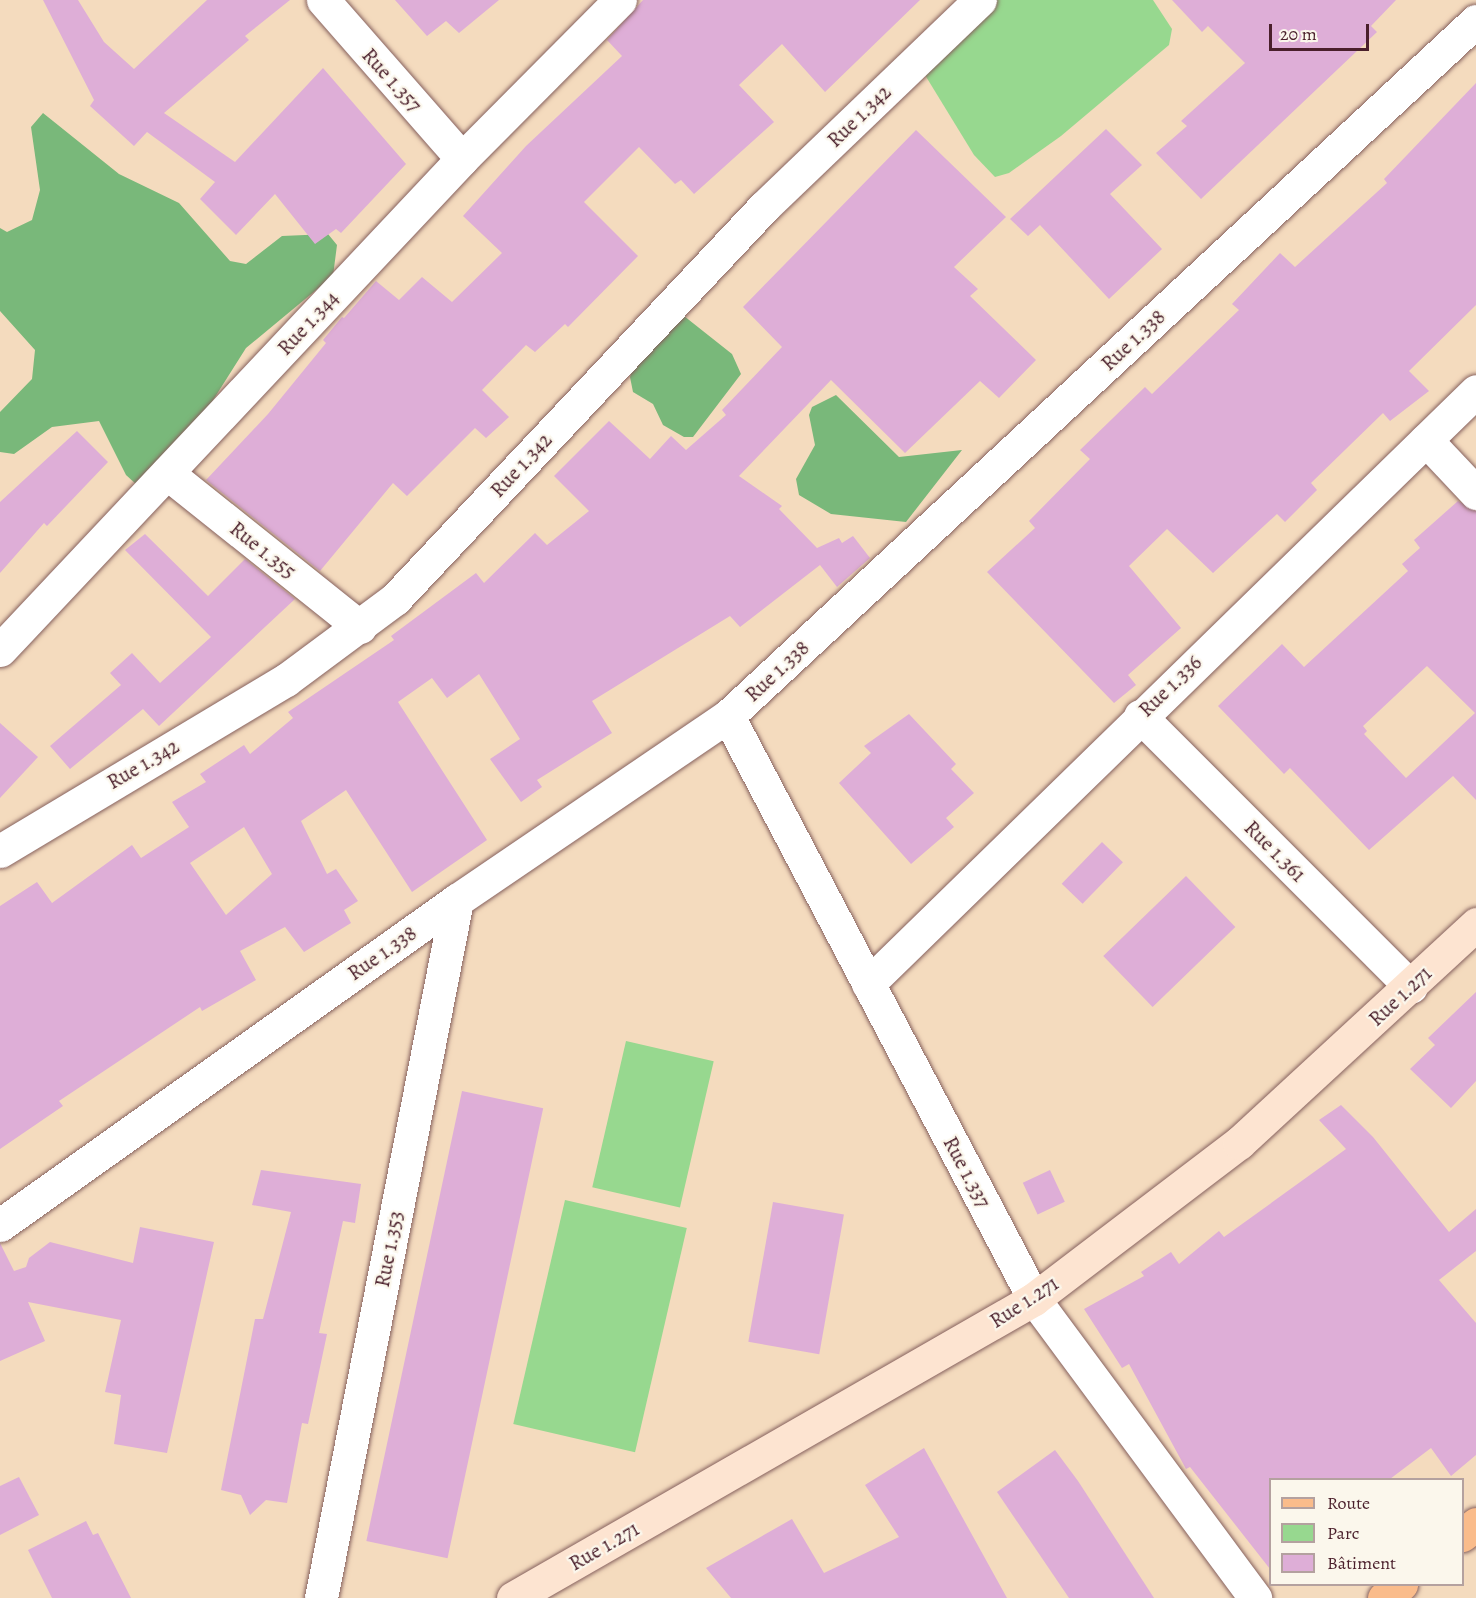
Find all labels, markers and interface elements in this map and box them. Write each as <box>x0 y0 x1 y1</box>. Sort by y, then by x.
scale bar <box>1272 12 1372 50</box>
text: 20 m <box>1280 22 1317 46</box>
street label: Rue 1.357 <box>357 43 427 117</box>
street label: Rue 1.342 <box>822 80 896 152</box>
street label: Rue 1.344 <box>272 286 344 360</box>
street label: Rue 1.338 <box>1096 304 1170 376</box>
street label: Rue 1.342 <box>485 428 557 502</box>
street label: Rue 1.355 <box>225 516 301 584</box>
street label: Rue 1.338 <box>740 635 814 707</box>
street label: Rue 1.336 <box>1133 650 1207 722</box>
street label: Rue 1.342 <box>103 733 183 795</box>
street label: Rue 1.361 <box>1239 815 1311 887</box>
street label: Rue 1.338 <box>343 920 421 986</box>
street label: Rue 1.271 <box>1363 961 1437 1031</box>
street label: Rue 1.337 <box>938 1132 996 1212</box>
street label: Rue 1.353 <box>369 1209 409 1289</box>
street label: Rue 1.271 <box>985 1271 1063 1333</box>
legend <box>1269 1478 1464 1586</box>
text: Route <box>1327 1491 1370 1515</box>
street label: Rue 1.271 <box>564 1516 644 1576</box>
text: Parc <box>1327 1521 1359 1545</box>
text: Bâtiment <box>1327 1551 1396 1575</box>

